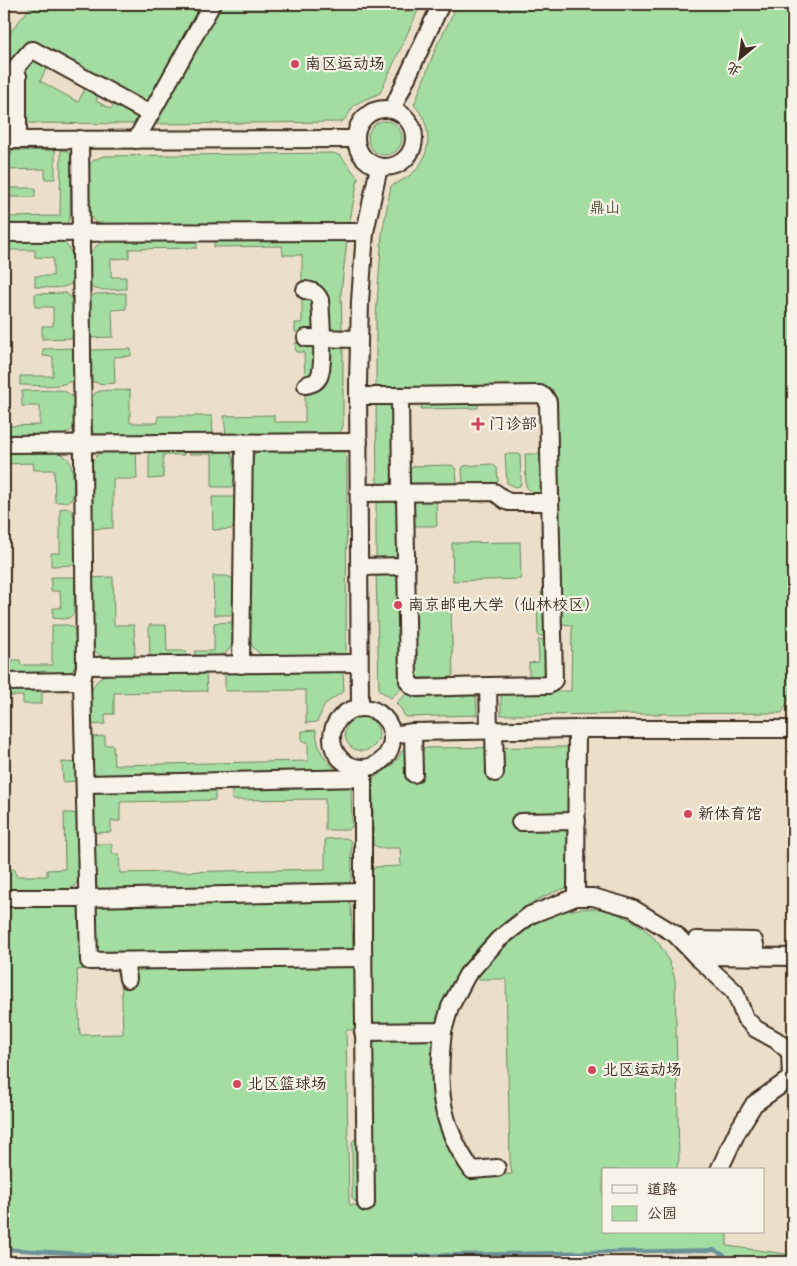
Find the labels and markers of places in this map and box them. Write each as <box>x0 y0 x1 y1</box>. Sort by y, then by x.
place label: 南区运动场 <box>305 55 385 73</box>
marker: 南区运动场 <box>289 58 301 70</box>
place label: 门诊部 <box>489 415 537 433</box>
marker: 门诊部 <box>471 417 485 431</box>
place label: 南京邮电大学（仙林校区） <box>408 596 600 614</box>
marker: 南京邮电大学（仙林校区） <box>392 599 404 611</box>
place label: 新体育馆 <box>698 805 762 823</box>
marker: 新体育馆 <box>682 808 694 820</box>
place label: 北区运动场 <box>602 1061 682 1079</box>
marker: 北区运动场 <box>586 1064 598 1076</box>
place label: 北区篮球场 <box>247 1075 327 1093</box>
marker: 北区篮球场 <box>231 1078 243 1090</box>

